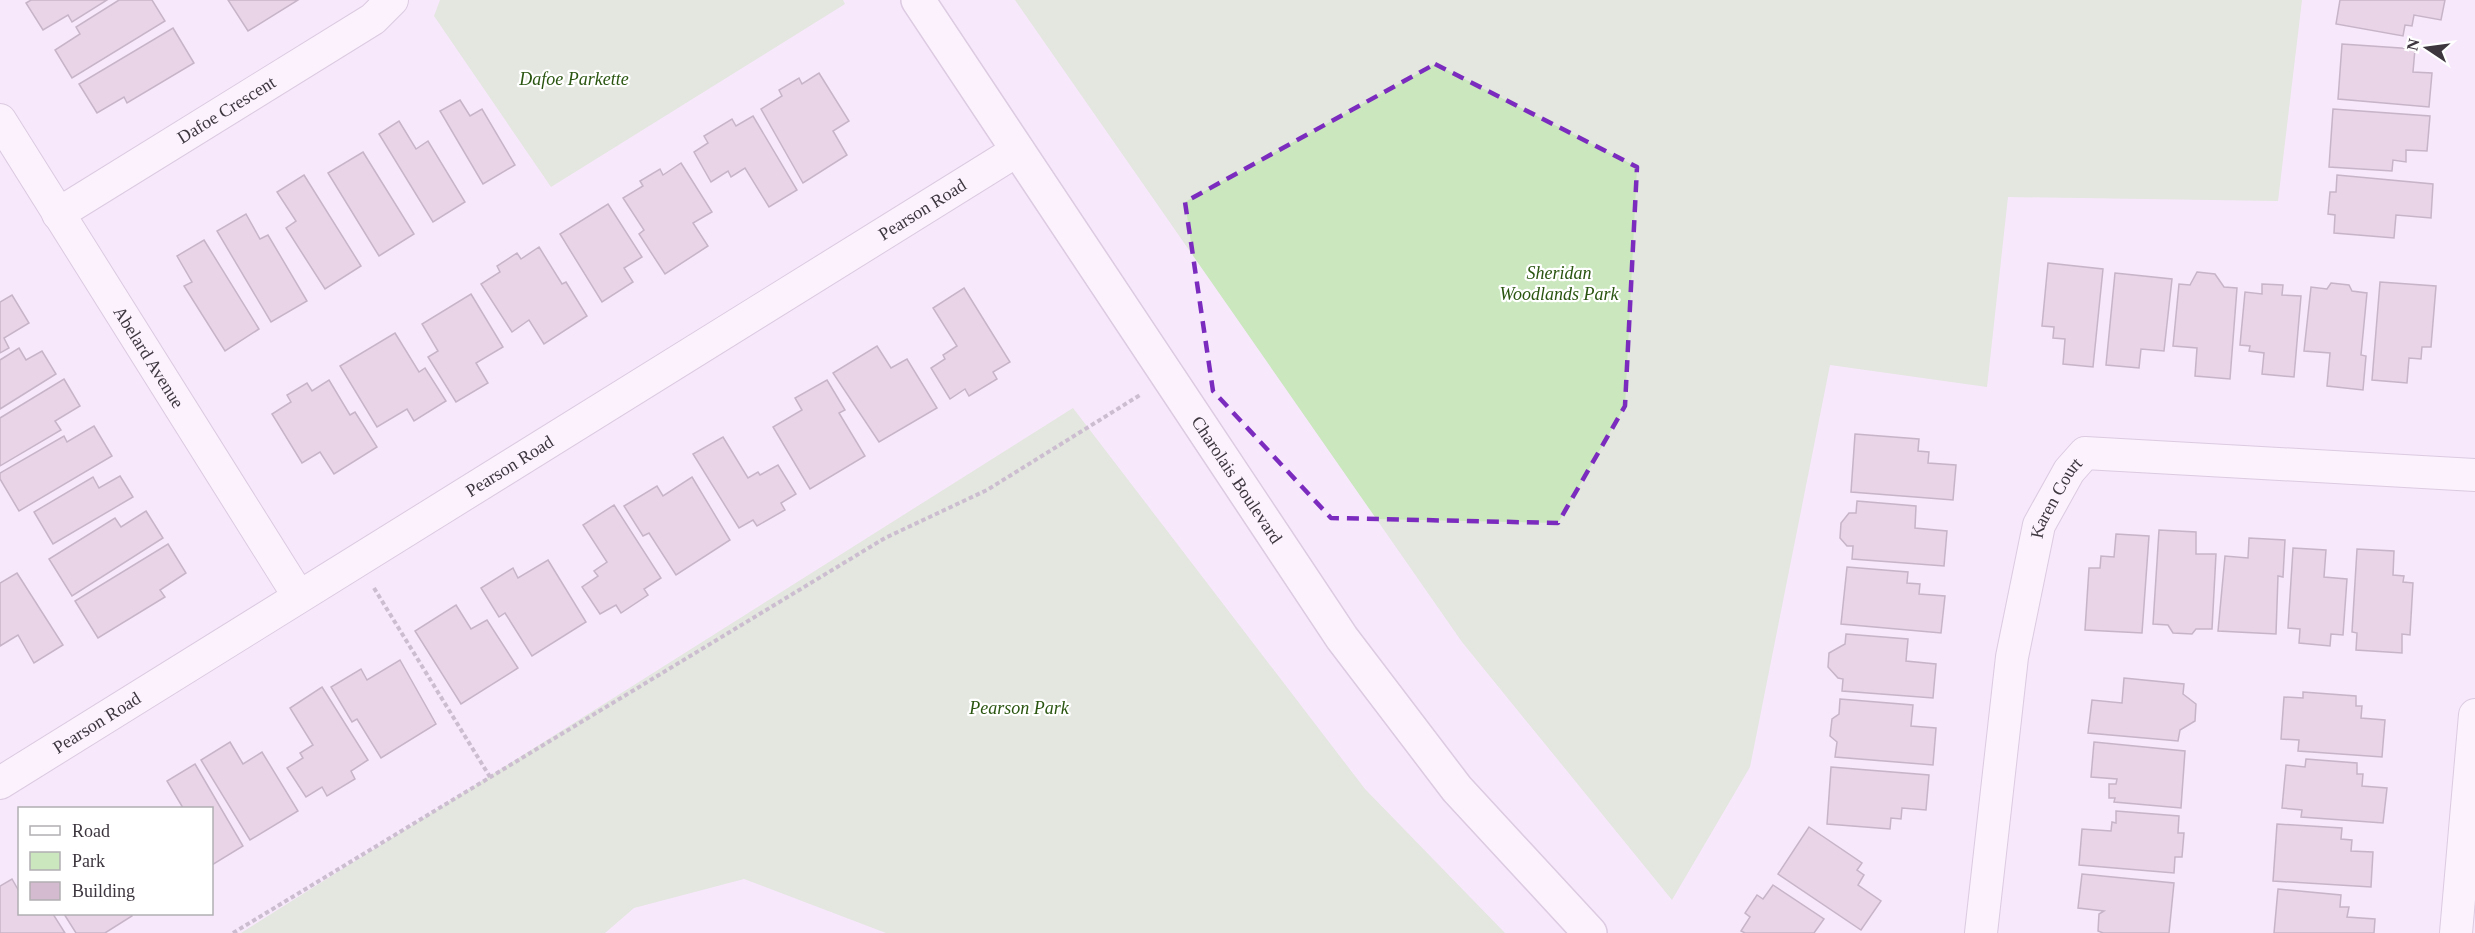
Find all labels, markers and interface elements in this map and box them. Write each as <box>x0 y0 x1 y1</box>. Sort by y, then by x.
north arrow <box>2397 18 2457 78</box>
text: N <box>2403 37 2423 52</box>
park label: Dafoe Parkette <box>518 69 629 89</box>
street label: Dafoe Crescent <box>174 72 279 148</box>
street label: Pearson Road <box>875 175 970 244</box>
park label: Sheridan Woodlands Park <box>1500 263 1619 304</box>
street label: Abelard Avenue <box>109 303 188 412</box>
street label: Charolais Boulevard <box>1187 412 1286 547</box>
street label: Pearson Road <box>462 431 557 501</box>
street label: Karen Court <box>2027 454 2086 540</box>
street label: Pearson Road <box>49 688 144 758</box>
park label: Pearson Park <box>968 698 1070 718</box>
legend <box>18 807 213 915</box>
text: Road <box>72 821 110 841</box>
text: Park <box>72 851 105 871</box>
text: Building <box>72 881 135 901</box>

